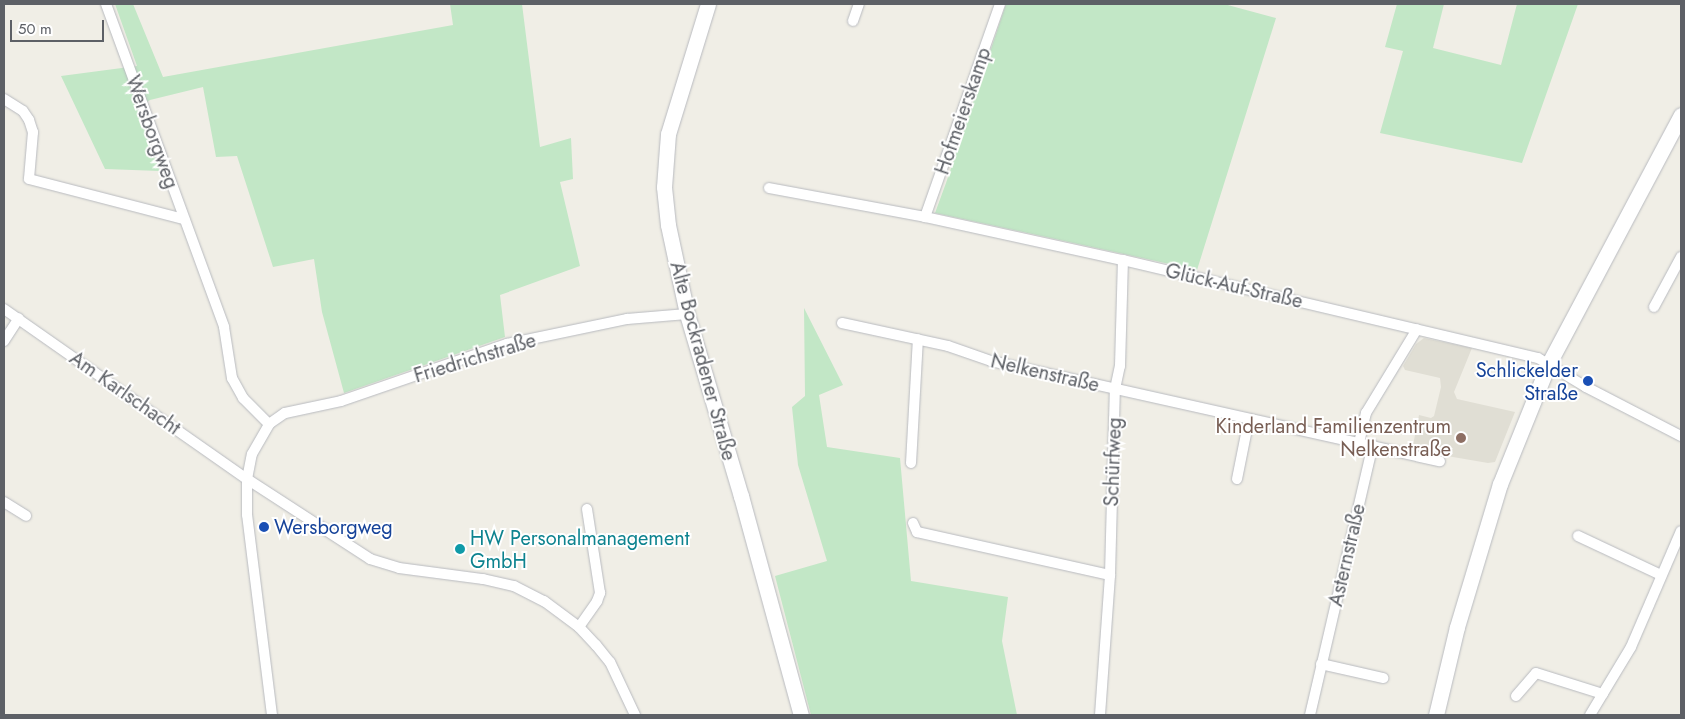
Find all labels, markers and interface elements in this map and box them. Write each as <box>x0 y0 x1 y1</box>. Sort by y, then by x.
scale bar <box>12 10 106 42</box>
text: 50 m <box>18 18 52 40</box>
street label: Hofmeierskamp <box>930 44 996 178</box>
street label: Wersborgweg <box>120 72 184 192</box>
street label: Alte Bockradener Straße <box>665 259 741 463</box>
street label: Glück-Auf-Straße <box>1163 259 1305 313</box>
street label: Friedrichstraße <box>411 328 539 388</box>
street label: Am Karlschacht <box>65 346 185 440</box>
street label: Nelkenstraße <box>988 349 1102 397</box>
place label: Schlickelder Straße <box>1476 358 1578 405</box>
marker: Schlickelder Straße <box>1582 375 1594 387</box>
place label: Kinderland Familienzentrum Nelkenstraße <box>1215 414 1451 461</box>
street label: Schürfweg <box>1099 417 1127 507</box>
marker: Kinderland Familienzentrum Nelkenstraße <box>1455 432 1467 444</box>
street label: Asternstraße <box>1324 501 1370 609</box>
place label: Wersborgweg <box>274 515 393 539</box>
marker: Wersborgweg <box>258 521 270 533</box>
place label: HW Personalmanagement GmbH <box>470 526 690 573</box>
marker: HW Personalmanagement GmbH <box>454 543 466 555</box>

